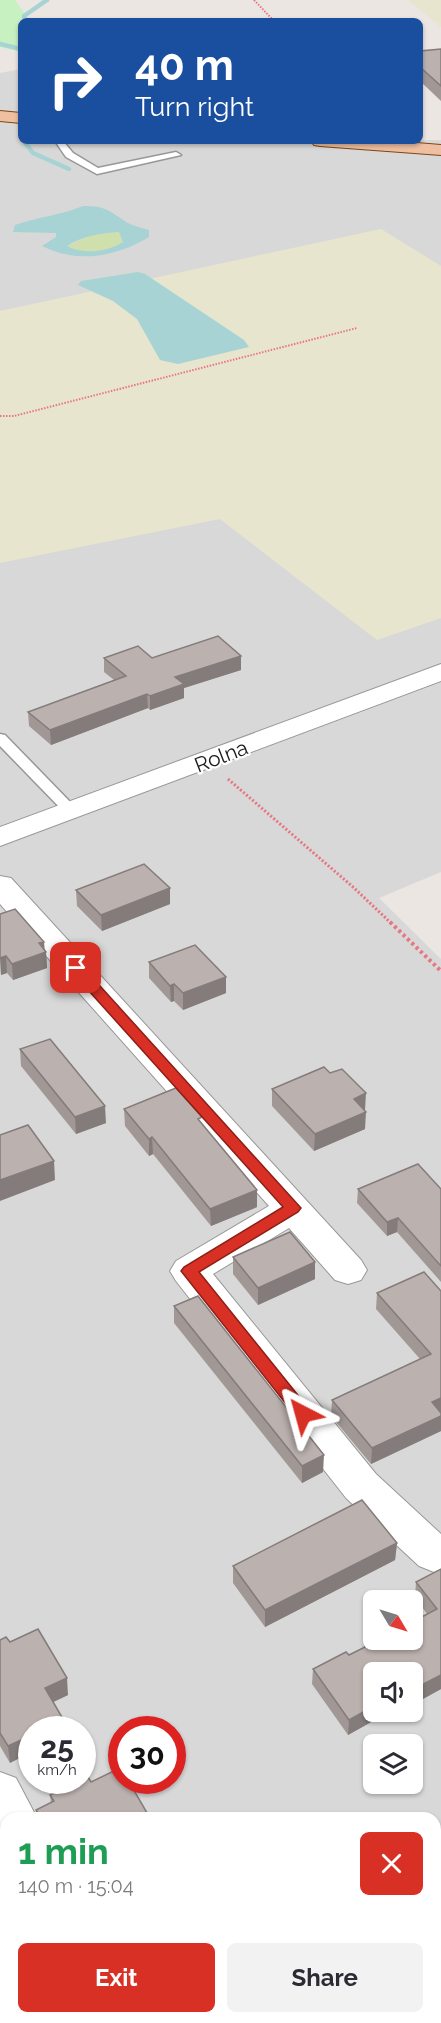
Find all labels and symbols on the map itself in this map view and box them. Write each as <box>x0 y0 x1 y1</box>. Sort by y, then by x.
street label: Rolna <box>191 734 251 778</box>
pin <box>50 942 101 993</box>
position arrow <box>271 1382 335 1446</box>
north arrow <box>363 1590 423 1650</box>
speed limit sign: 30 <box>108 1716 186 1794</box>

